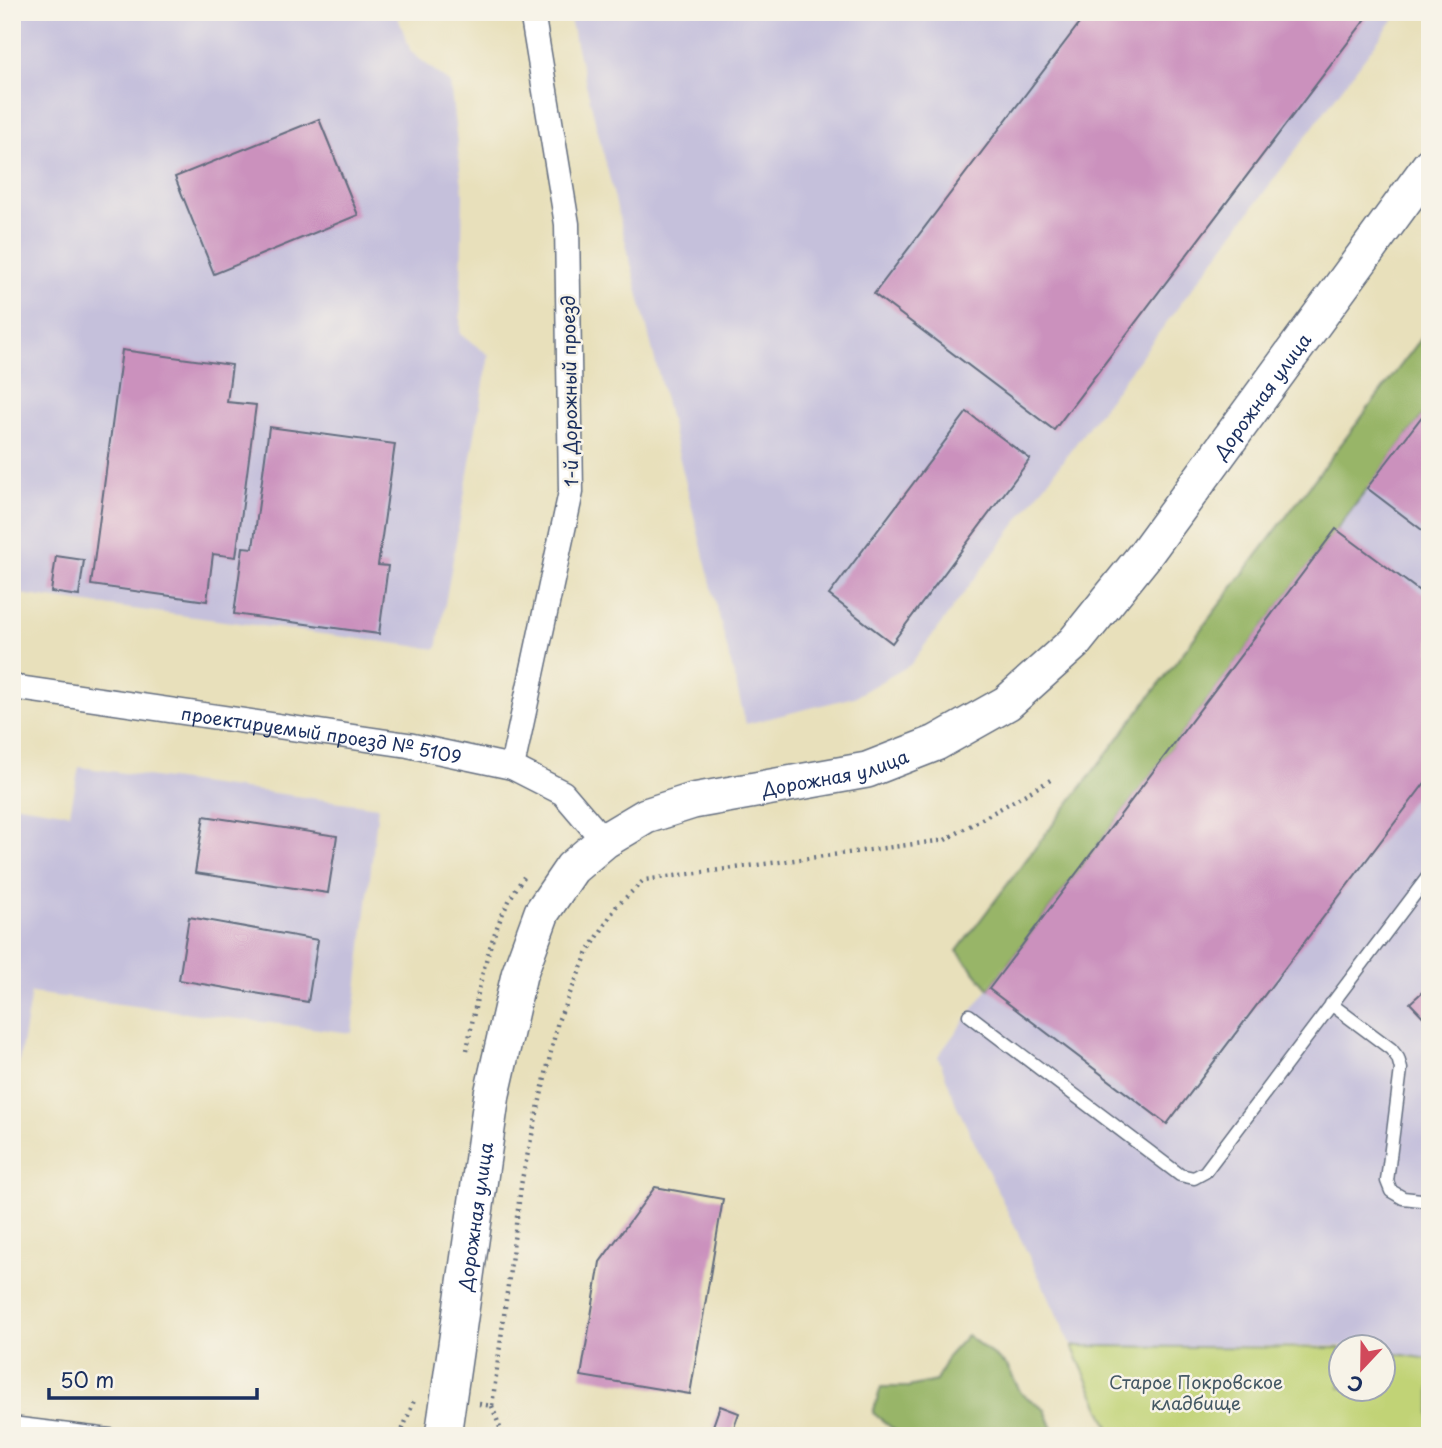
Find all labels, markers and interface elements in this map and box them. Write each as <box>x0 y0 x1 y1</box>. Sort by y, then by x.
street label: 1-й Дорожный проезд <box>554 295 584 487</box>
street label: Дорожная улица <box>1206 326 1317 464</box>
street label: проектируемый проезд № 5109 <box>179 698 464 769</box>
street label: Дорожная улица <box>759 741 913 802</box>
street label: Дорожная улица <box>450 1140 499 1293</box>
north arrow <box>1326 1332 1396 1402</box>
scale bar <box>49 1357 257 1401</box>
text: 50 m <box>60 1363 114 1395</box>
park label: Старое Покровское кладбище <box>1109 1368 1283 1416</box>
text: С <box>1343 1369 1367 1400</box>

